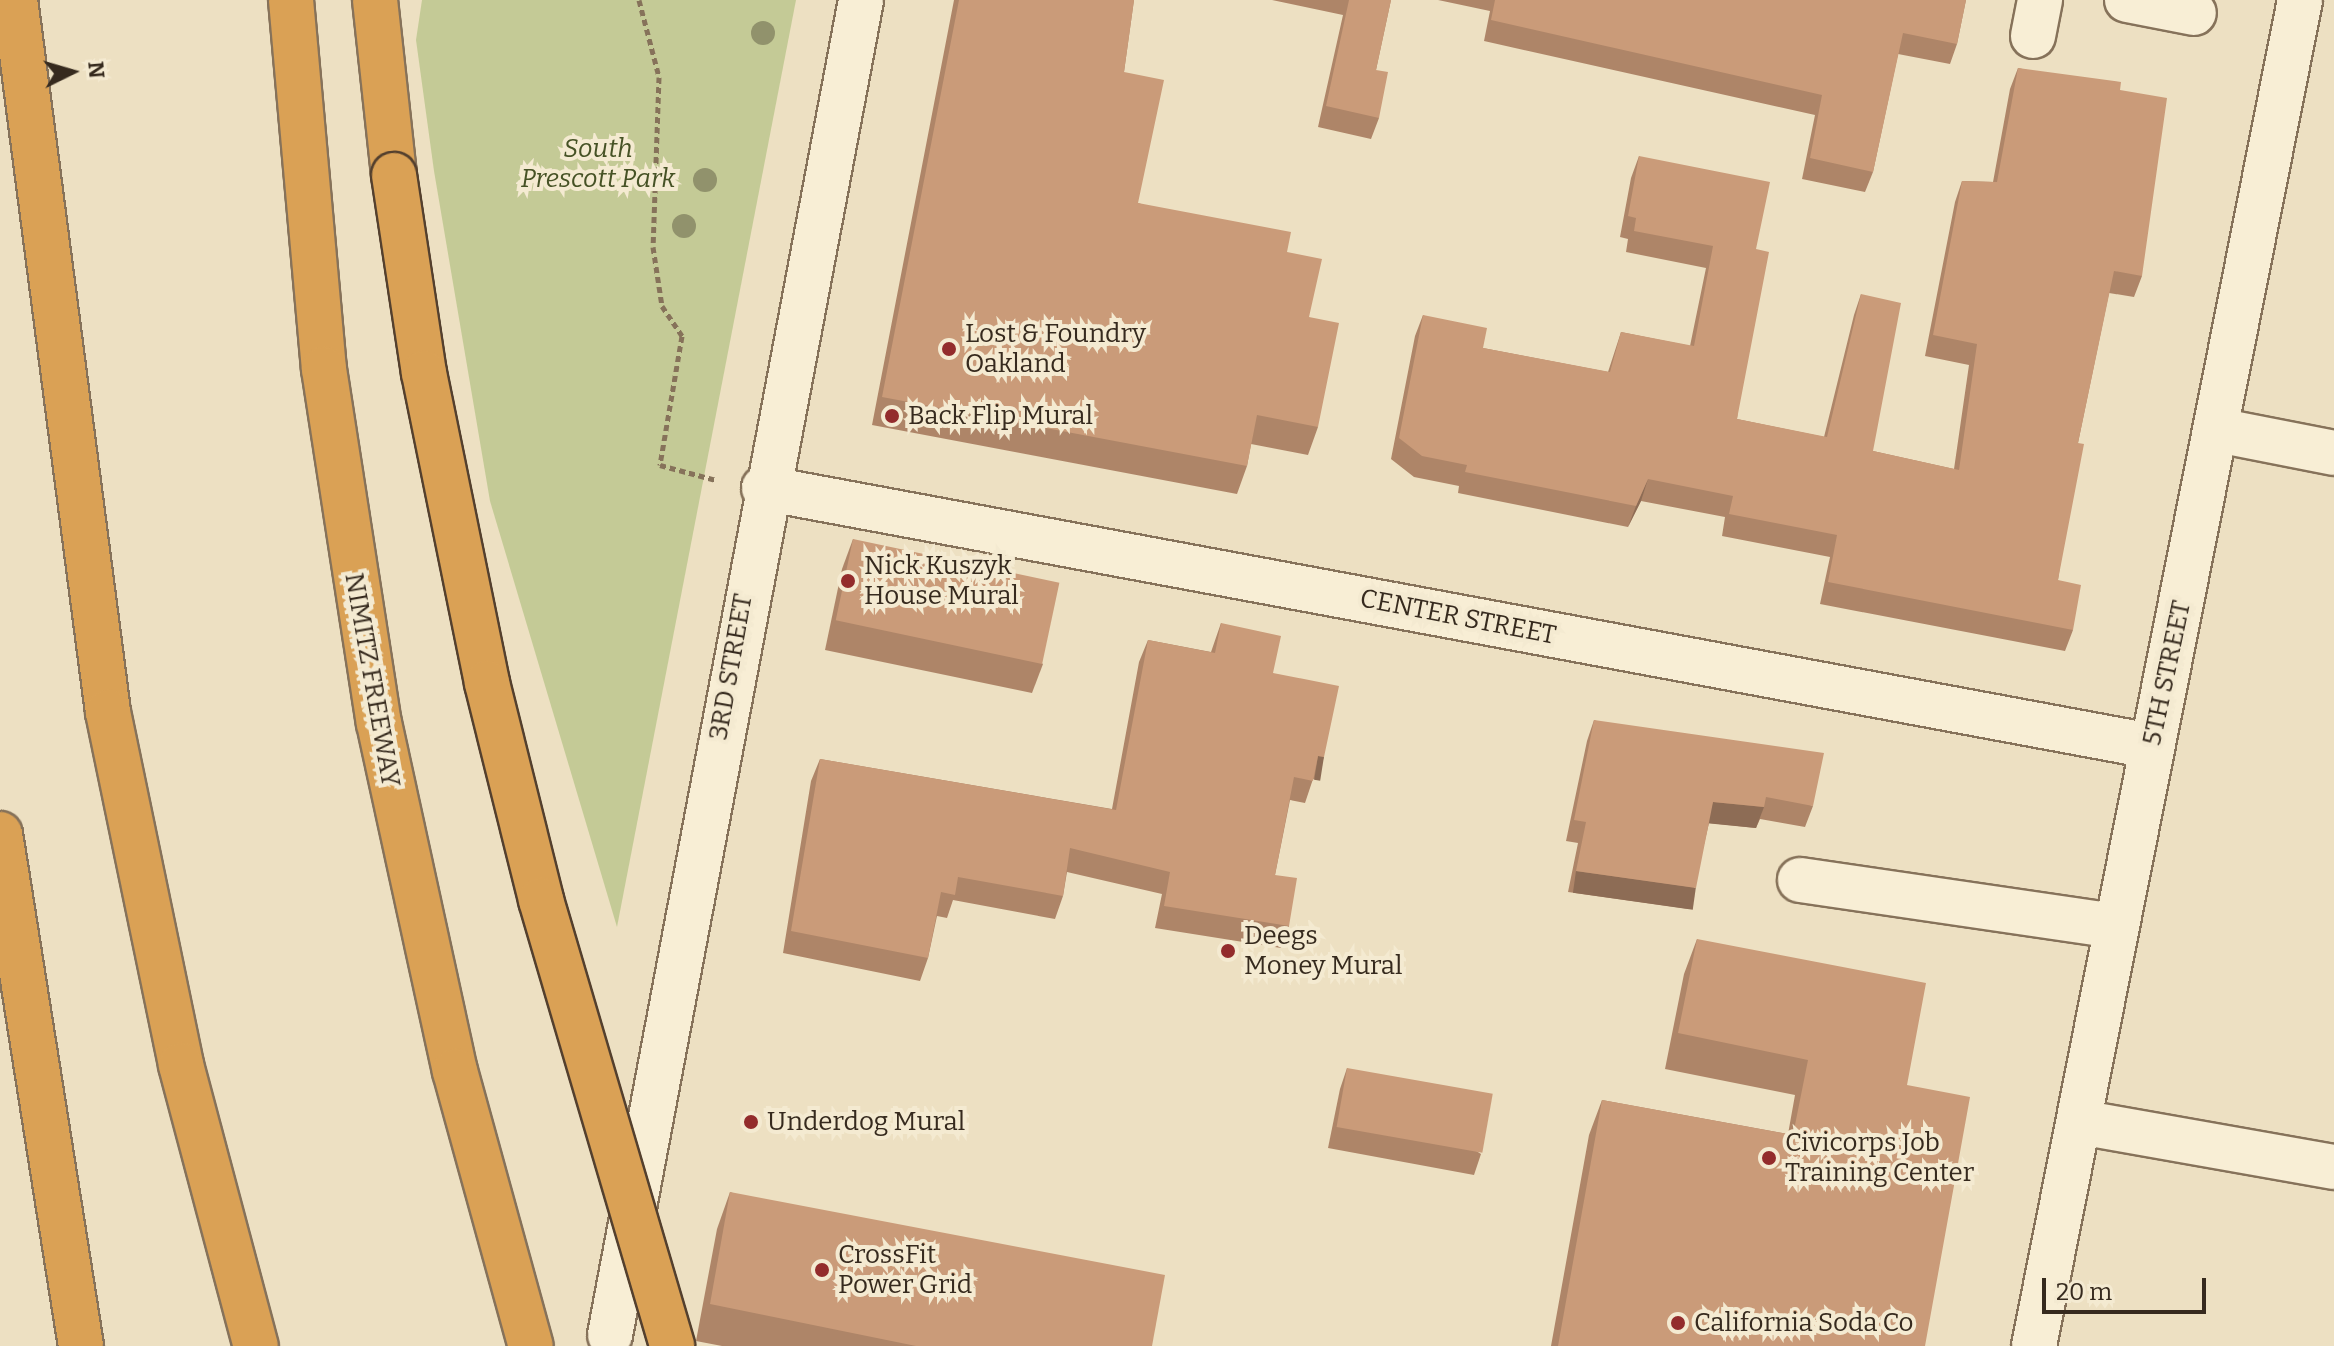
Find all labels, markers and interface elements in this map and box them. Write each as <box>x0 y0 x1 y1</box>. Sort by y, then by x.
north arrow <box>32 32 112 112</box>
text: N <box>82 60 111 79</box>
park label: South Prescott Park <box>521 133 675 194</box>
place label: Lost & Foundry Oakland <box>965 318 1146 380</box>
marker: Lost & Foundry Oakland <box>940 340 958 358</box>
place label: Back Flip Mural <box>908 400 1093 432</box>
marker: Back Flip Mural <box>883 407 901 425</box>
place label: Nick Kuszyk House Mural <box>864 550 1019 612</box>
street label: NIMITZ FREEWAY <box>338 571 406 789</box>
marker: Nick Kuszyk House Mural <box>839 572 857 590</box>
street label: CENTER STREET <box>1357 583 1559 651</box>
street label: 3RD STREET <box>703 591 759 743</box>
street label: 5TH STREET <box>2136 598 2198 748</box>
place label: Deegs Money Mural <box>1244 920 1402 982</box>
marker: Deegs Money Mural <box>1219 942 1237 960</box>
place label: Underdog Mural <box>767 1106 965 1138</box>
marker: Underdog Mural <box>742 1113 760 1131</box>
place label: Civicorps Job Training Center <box>1785 1127 1974 1188</box>
marker: Civicorps Job Training Center <box>1760 1149 1778 1167</box>
place label: CrossFit Power Grid <box>838 1239 972 1300</box>
marker: CrossFit Power Grid <box>813 1261 831 1279</box>
scale bar <box>2046 1262 2210 1312</box>
text: 20 m <box>2056 1278 2112 1306</box>
place label: California Soda Co <box>1694 1307 1914 1339</box>
marker: California Soda Co <box>1669 1314 1687 1332</box>

